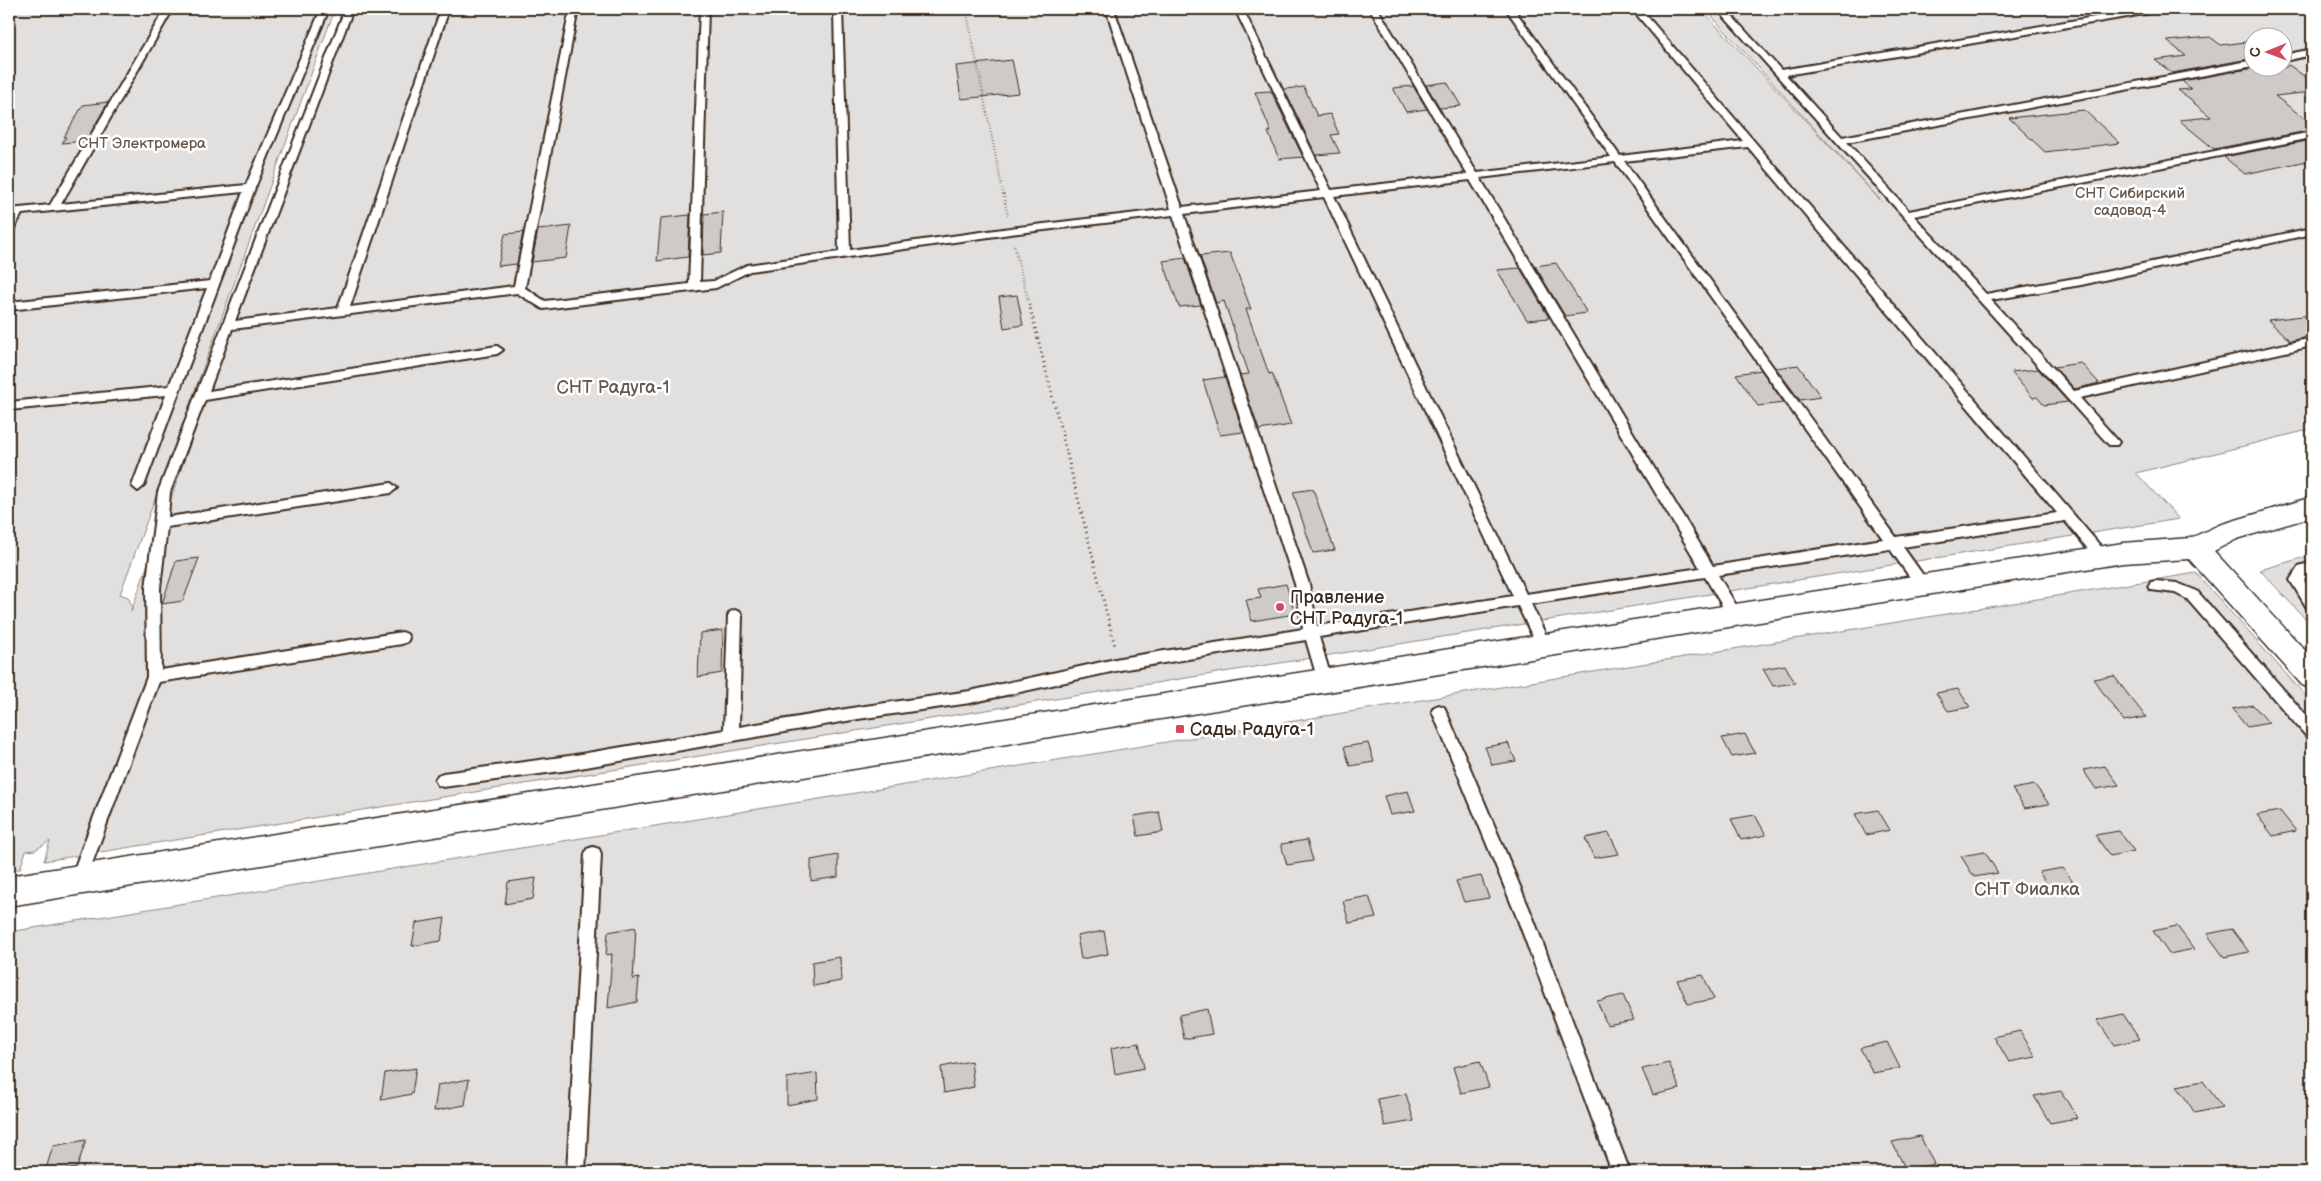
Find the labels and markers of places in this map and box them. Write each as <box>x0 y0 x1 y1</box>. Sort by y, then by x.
place label: Правление СНТ Радуга-1 <box>1290 587 1403 629</box>
marker: Правление СНТ Радуга-1 <box>1274 601 1286 613</box>
place label: Сады Радуга-1 <box>1190 719 1314 740</box>
marker: Сады Радуга-1 <box>1174 723 1186 735</box>

